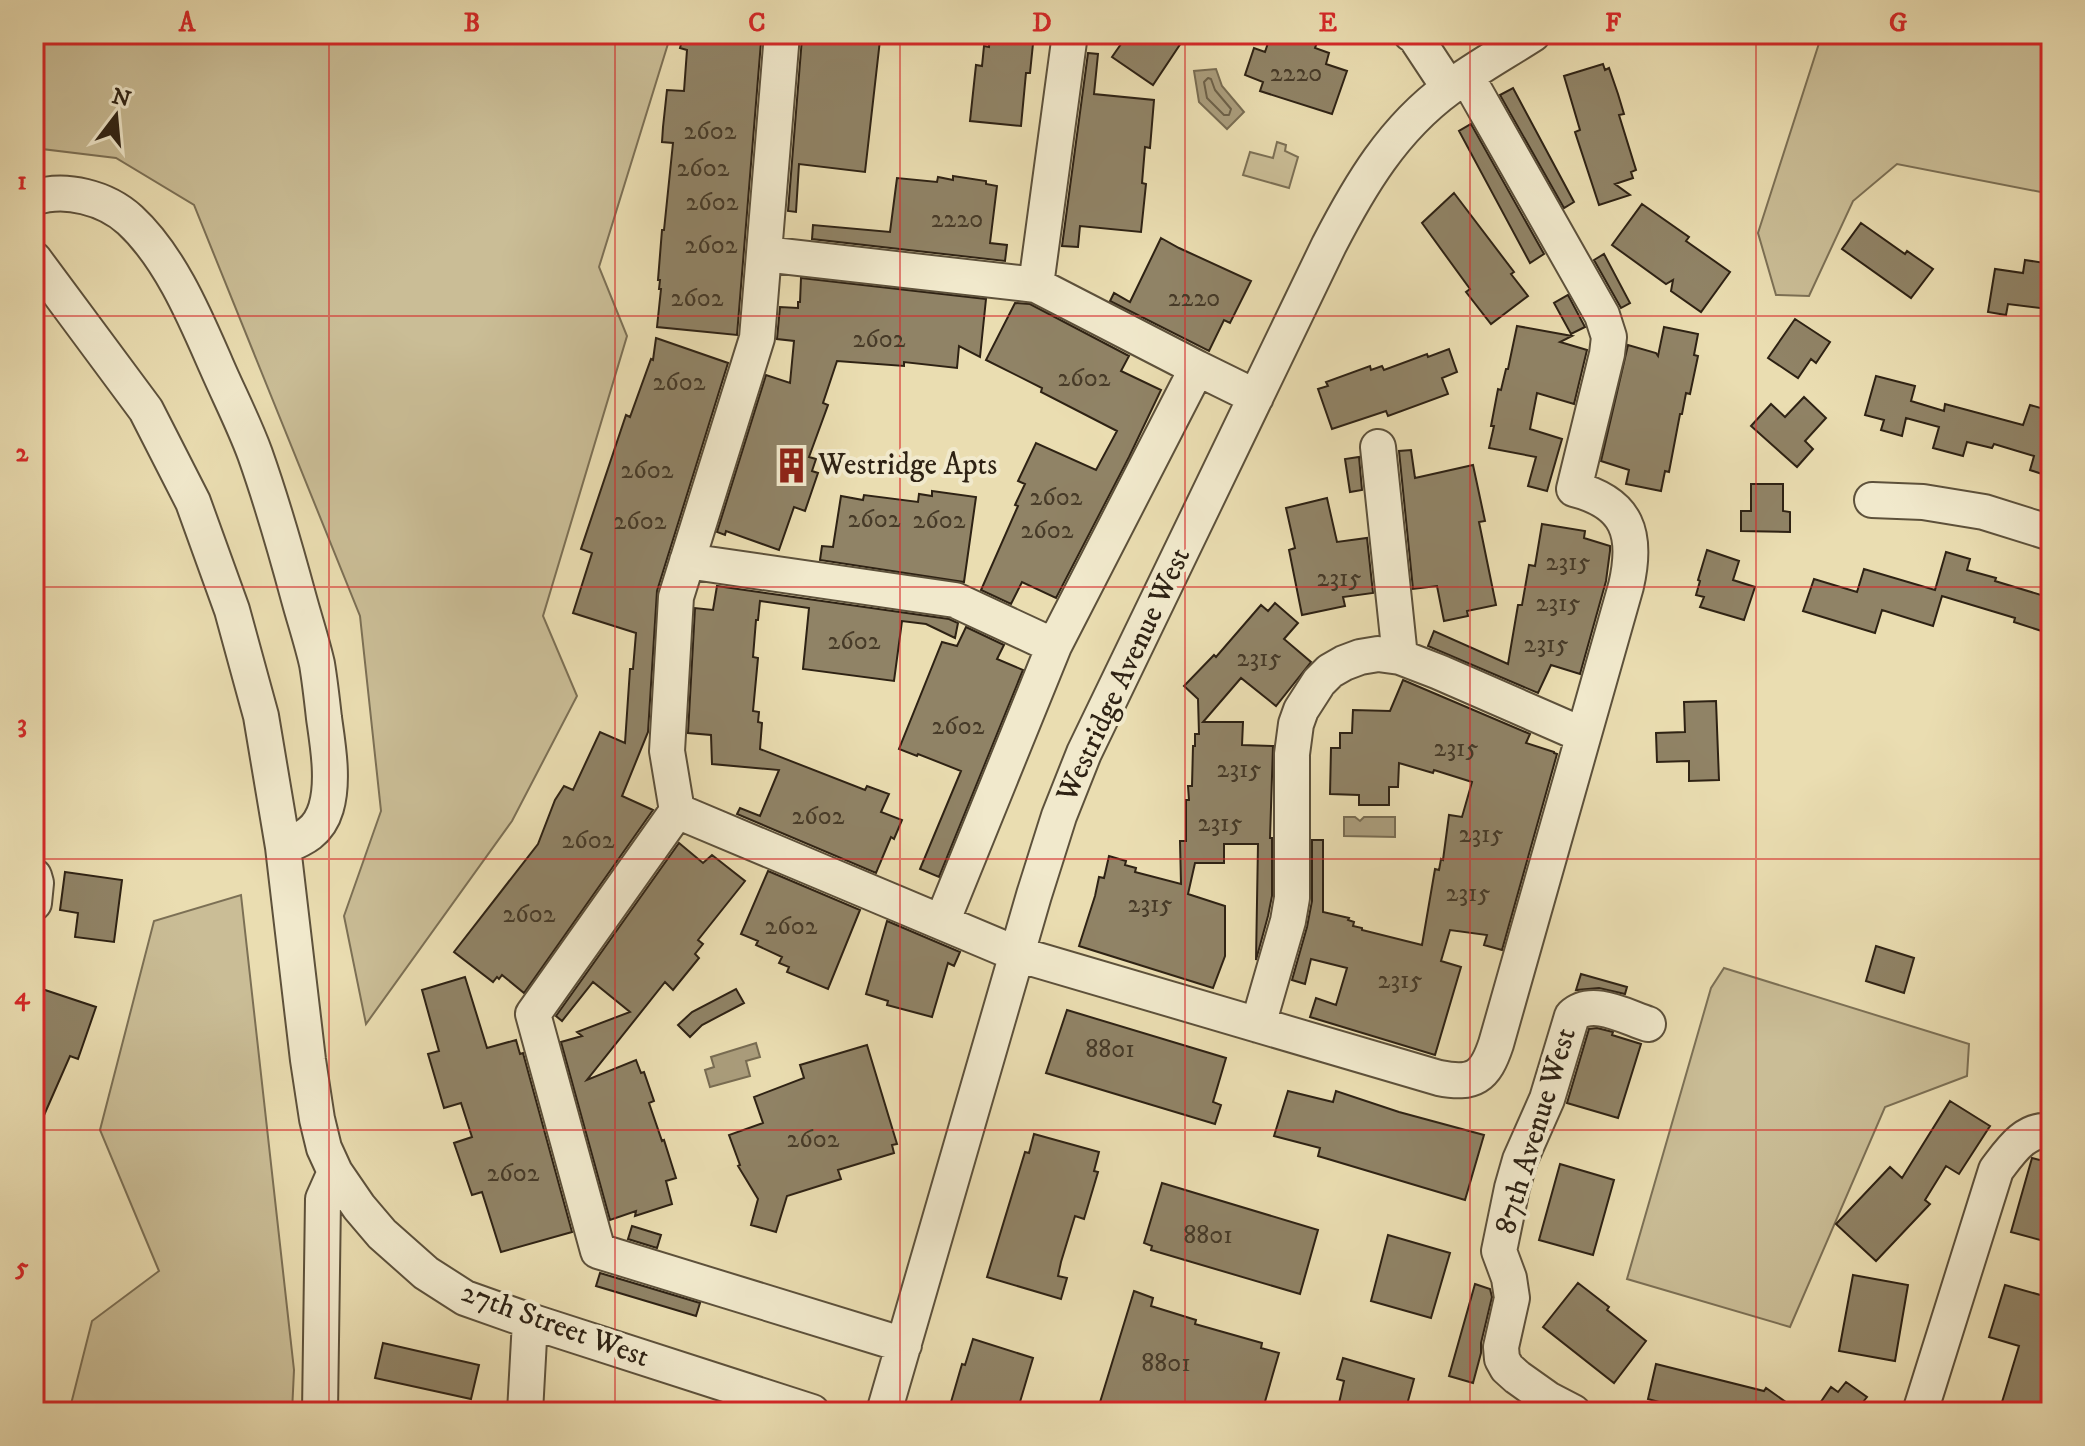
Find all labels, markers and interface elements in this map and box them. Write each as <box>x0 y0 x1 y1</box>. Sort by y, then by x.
text: A <box>178 7 197 40</box>
text: B <box>464 7 480 40</box>
text: C <box>748 7 766 40</box>
text: D <box>1032 7 1052 40</box>
text: E <box>1319 7 1337 40</box>
text: F <box>1605 7 1622 40</box>
text: G <box>1889 7 1907 40</box>
house number: 2220 <box>1270 57 1322 90</box>
north arrow <box>76 76 156 156</box>
text: N <box>109 83 134 114</box>
house number: 2602 <box>683 115 737 148</box>
house number: 2602 <box>676 152 730 185</box>
text: 1 <box>17 165 27 198</box>
house number: 2602 <box>685 186 739 219</box>
house number: 2220 <box>931 203 983 236</box>
house number: 2602 <box>684 229 738 262</box>
house number: 2602 <box>670 282 724 315</box>
house number: 2220 <box>1168 282 1220 315</box>
house number: 2602 <box>852 323 906 356</box>
house number: 2602 <box>1057 362 1111 395</box>
house number: 2602 <box>652 366 706 399</box>
text: 2 <box>16 437 30 470</box>
building icon: Westridge Apts <box>773 446 811 484</box>
place label: Westridge Apts <box>817 447 997 484</box>
house number: 2602 <box>620 454 674 487</box>
house number: 2602 <box>1029 481 1083 514</box>
house number: 2602 <box>847 503 901 536</box>
house number: 2602 <box>912 504 966 537</box>
house number: 2602 <box>613 505 667 538</box>
house number: 2602 <box>1020 514 1074 547</box>
street label: Westridge Avenue West <box>1048 542 1199 809</box>
house number: 2315 <box>1546 546 1590 579</box>
house number: 2315 <box>1317 562 1361 595</box>
house number: 2315 <box>1536 587 1580 620</box>
house number: 2602 <box>827 625 881 658</box>
house number: 2315 <box>1524 628 1568 661</box>
house number: 2315 <box>1237 642 1281 675</box>
text: 3 <box>17 708 27 741</box>
house number: 2602 <box>931 710 985 743</box>
house number: 2315 <box>1434 732 1478 765</box>
house number: 2315 <box>1217 753 1261 786</box>
house number: 2602 <box>791 800 845 833</box>
house number: 2315 <box>1198 807 1242 840</box>
house number: 2315 <box>1459 818 1503 851</box>
house number: 2602 <box>561 824 615 857</box>
house number: 2315 <box>1446 877 1490 910</box>
house number: 2315 <box>1128 888 1172 921</box>
house number: 2602 <box>502 898 556 931</box>
house number: 2602 <box>764 910 818 943</box>
house number: 2315 <box>1378 964 1422 997</box>
text: 4 <box>15 980 31 1013</box>
street label: 87th Avenue West <box>1487 1023 1585 1239</box>
house number: 8801 <box>1085 1033 1135 1066</box>
house number: 2602 <box>786 1123 840 1156</box>
house number: 2602 <box>486 1157 540 1190</box>
house number: 8801 <box>1183 1219 1233 1252</box>
text: 5 <box>15 1251 29 1284</box>
street label: 27th Street West <box>456 1274 654 1376</box>
house number: 8801 <box>1141 1347 1191 1380</box>

